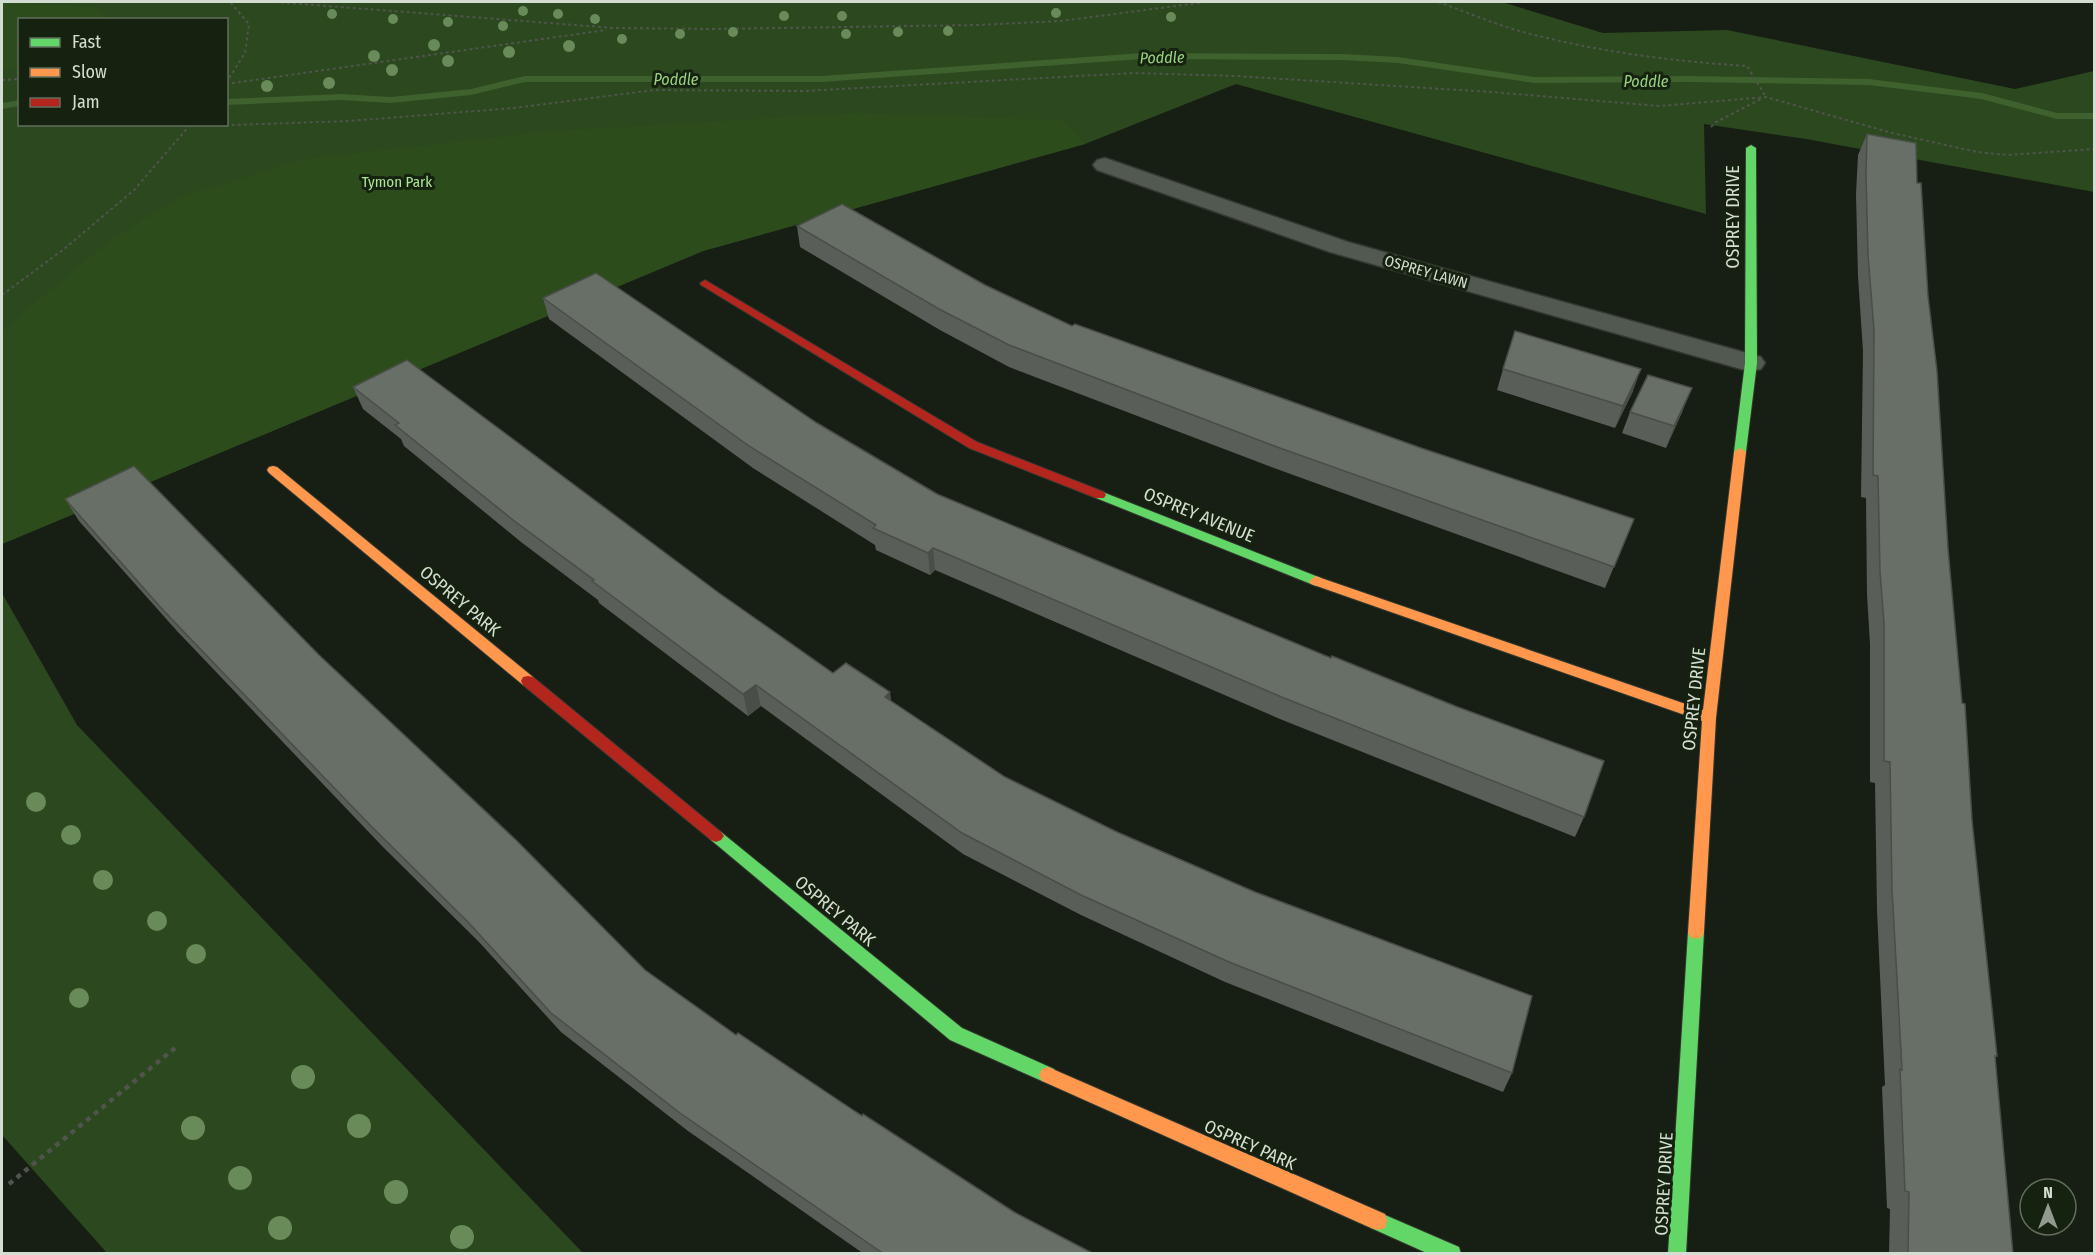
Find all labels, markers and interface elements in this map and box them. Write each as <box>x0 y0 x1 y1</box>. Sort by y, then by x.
legend <box>18 18 228 126</box>
text: Fast <box>72 31 101 53</box>
water label: Poddle <box>1139 48 1185 67</box>
text: Slow <box>72 61 107 83</box>
water label: Poddle <box>654 70 699 89</box>
water label: Poddle <box>1624 72 1669 91</box>
text: Jam <box>72 91 100 113</box>
street label: OSPREY DRIVE <box>1722 165 1744 269</box>
park label: Tymon Park <box>362 173 432 191</box>
street label: OSPREY LAWN <box>1382 252 1470 292</box>
street label: OSPREY AVENUE <box>1140 483 1258 547</box>
street label: OSPREY PARK <box>415 561 505 641</box>
street label: OSPREY DRIVE <box>1678 646 1710 752</box>
street label: OSPREY PARK <box>790 871 880 951</box>
street label: OSPREY PARK <box>1201 1115 1300 1175</box>
street label: OSPREY DRIVE <box>1650 1132 1678 1236</box>
north arrow <box>2018 1177 2078 1237</box>
text: N <box>2043 1183 2053 1202</box>

